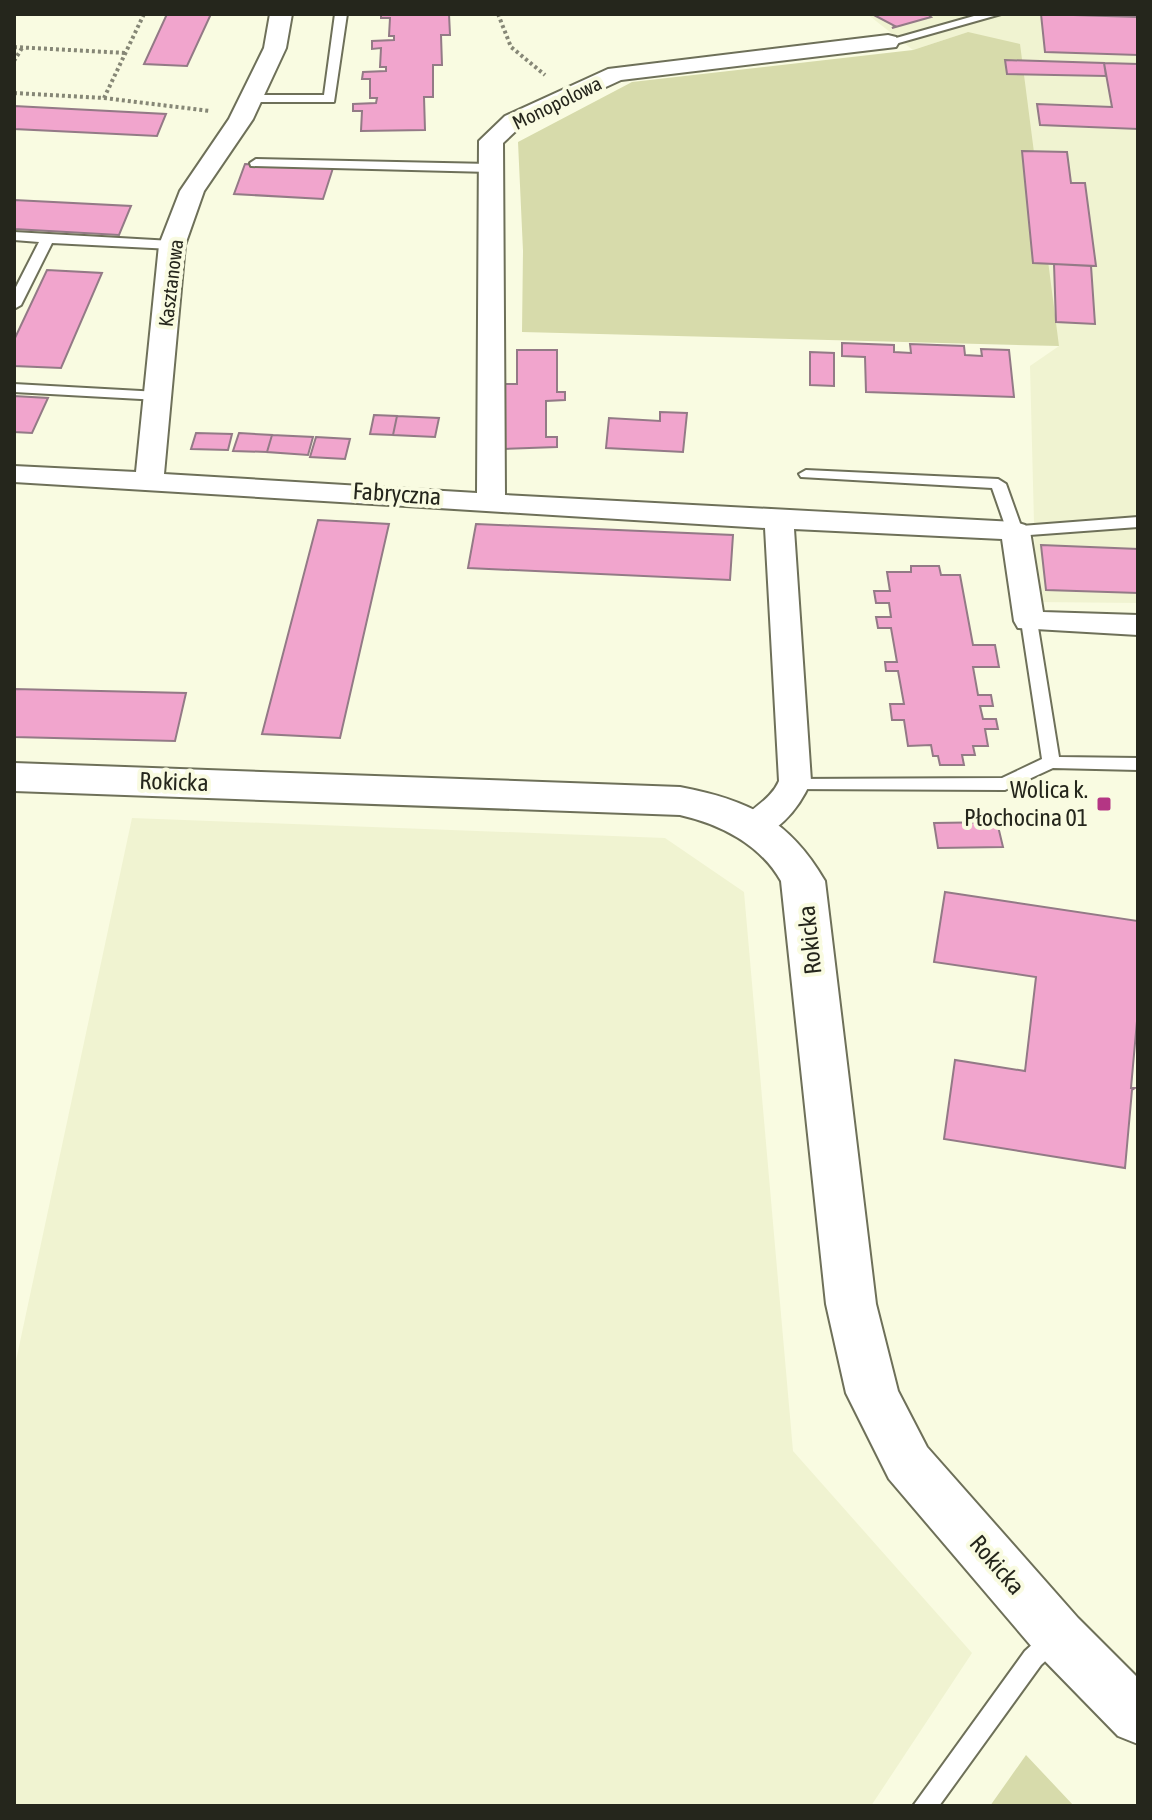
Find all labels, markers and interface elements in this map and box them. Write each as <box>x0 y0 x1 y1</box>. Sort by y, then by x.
street label: Monopolowa <box>509 71 605 134</box>
street label: Kasztanowa <box>154 238 187 328</box>
street label: Fabryczna <box>352 477 442 510</box>
street label: Rokicka <box>139 767 209 796</box>
place label: Wolica k. Płochocina 01 <box>964 776 1088 831</box>
marker: Wolica k. Płochocina 01 <box>1095 795 1113 813</box>
street label: Rokicka <box>792 904 827 976</box>
street label: Rokicka <box>964 1530 1030 1600</box>

